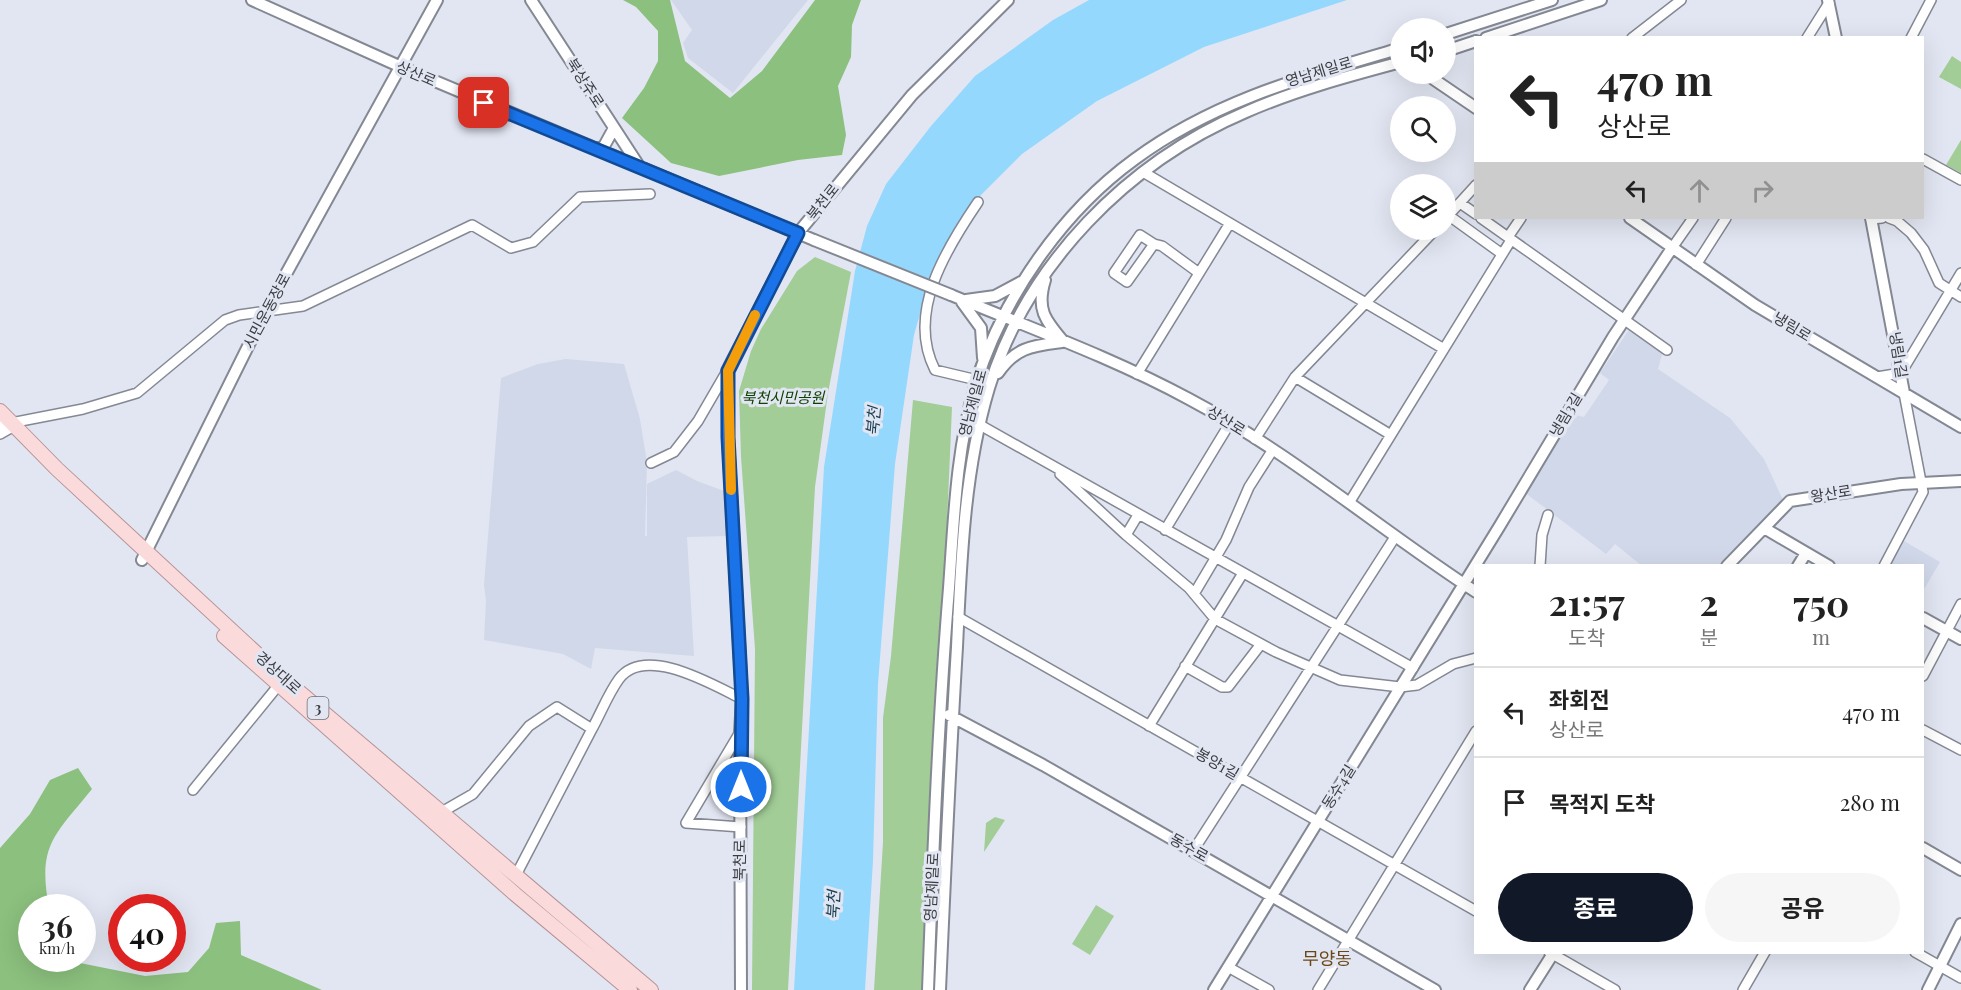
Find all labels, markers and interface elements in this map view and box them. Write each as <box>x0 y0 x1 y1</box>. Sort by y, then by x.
map controls <box>1390 18 1456 240</box>
button: sound <box>1390 18 1456 84</box>
street label: 영남제일로 <box>1283 51 1355 91</box>
text: 470 m <box>1597 51 1713 107</box>
street label: 북상주로 <box>562 54 609 111</box>
street label: 상산로 <box>393 56 439 90</box>
icon: left <box>1498 60 1576 138</box>
pin <box>458 77 509 128</box>
icon: arrive <box>467 86 500 119</box>
button: search <box>1390 96 1456 162</box>
text: 상산로 <box>1597 107 1672 143</box>
button: layers <box>1390 174 1456 240</box>
icon: left <box>1620 174 1653 207</box>
icon: ahead <box>1683 174 1716 207</box>
icon: right <box>1746 174 1779 207</box>
street label: 북천로 <box>802 179 843 224</box>
street label: 시민운동장로 <box>238 269 294 352</box>
street label: 냉림로 <box>1770 307 1815 345</box>
street label: 냉림1길 <box>1885 330 1913 380</box>
street label: 영남제일로 <box>953 367 991 439</box>
park label: 북천시민공원 <box>742 387 826 407</box>
street label: 냉림3길 <box>1544 389 1586 440</box>
street label: 상산로 <box>1204 401 1249 440</box>
water label: 북천 <box>861 403 884 437</box>
street label: 왕산로 <box>1809 480 1853 506</box>
text: 21:57 <box>1549 577 1625 625</box>
text: 2 <box>1700 577 1718 625</box>
text: 750 <box>1793 578 1849 626</box>
text: 도착 <box>1568 623 1605 650</box>
text: 분 <box>1700 623 1718 650</box>
text: m <box>1812 623 1830 650</box>
street label: 경상대로 <box>251 646 306 698</box>
text: 좌회전 <box>1549 684 1610 714</box>
icon: left <box>1498 696 1531 729</box>
road number: 3 <box>308 697 328 719</box>
text: 470 m <box>1842 697 1900 727</box>
text: 상산로 <box>1549 715 1604 742</box>
street label: 봉양1길 <box>1192 743 1243 784</box>
position arrow <box>709 755 773 819</box>
street label: 동수4길 <box>1317 760 1360 812</box>
icon: arrive <box>1498 786 1531 819</box>
text: 280 m <box>1840 787 1900 817</box>
text: 목적지 도착 <box>1549 788 1655 818</box>
street label: 동수로 <box>1167 828 1212 866</box>
street label: 북천로 <box>729 839 749 881</box>
street label: 영남제일로 <box>919 852 943 922</box>
button: 종료 <box>1498 873 1693 942</box>
button: 공유 <box>1705 873 1900 942</box>
water label: 북천 <box>821 887 844 920</box>
speed limit sign: 40 <box>108 894 186 972</box>
text: 36 <box>41 906 73 946</box>
text: km/h <box>39 938 75 958</box>
district label: 무양동 <box>1302 946 1352 970</box>

